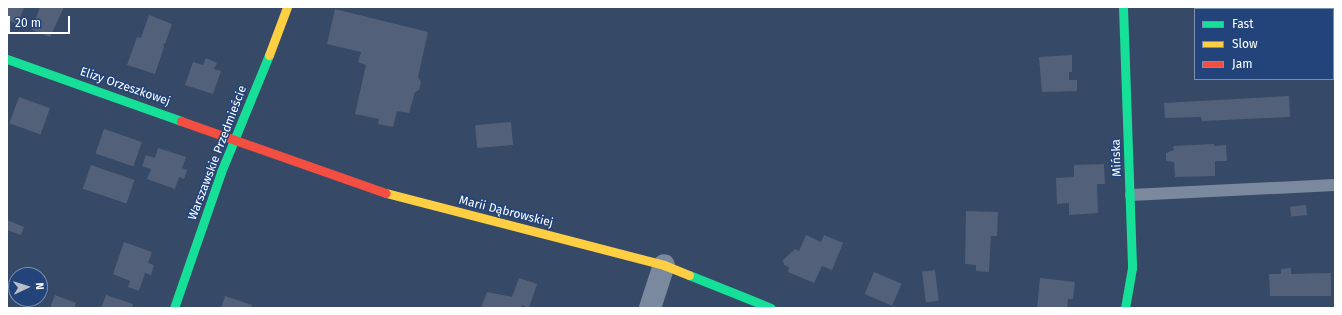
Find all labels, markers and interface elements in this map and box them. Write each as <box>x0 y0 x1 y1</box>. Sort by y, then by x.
scale bar <box>10 8 72 34</box>
legend <box>1194 8 1334 80</box>
text: 20 m <box>15 16 41 30</box>
text: Fast <box>1232 17 1254 31</box>
text: Slow <box>1232 37 1258 51</box>
text: Jam <box>1232 57 1252 71</box>
street label: Elizy Orzeszkowej <box>78 65 172 109</box>
street label: Warszawskie Przedmieście <box>186 84 250 222</box>
street label: Mińska <box>1109 139 1125 177</box>
street label: Marii Dąbrowskiej <box>457 193 555 231</box>
north arrow <box>8 267 48 307</box>
text: N <box>33 282 46 290</box>

